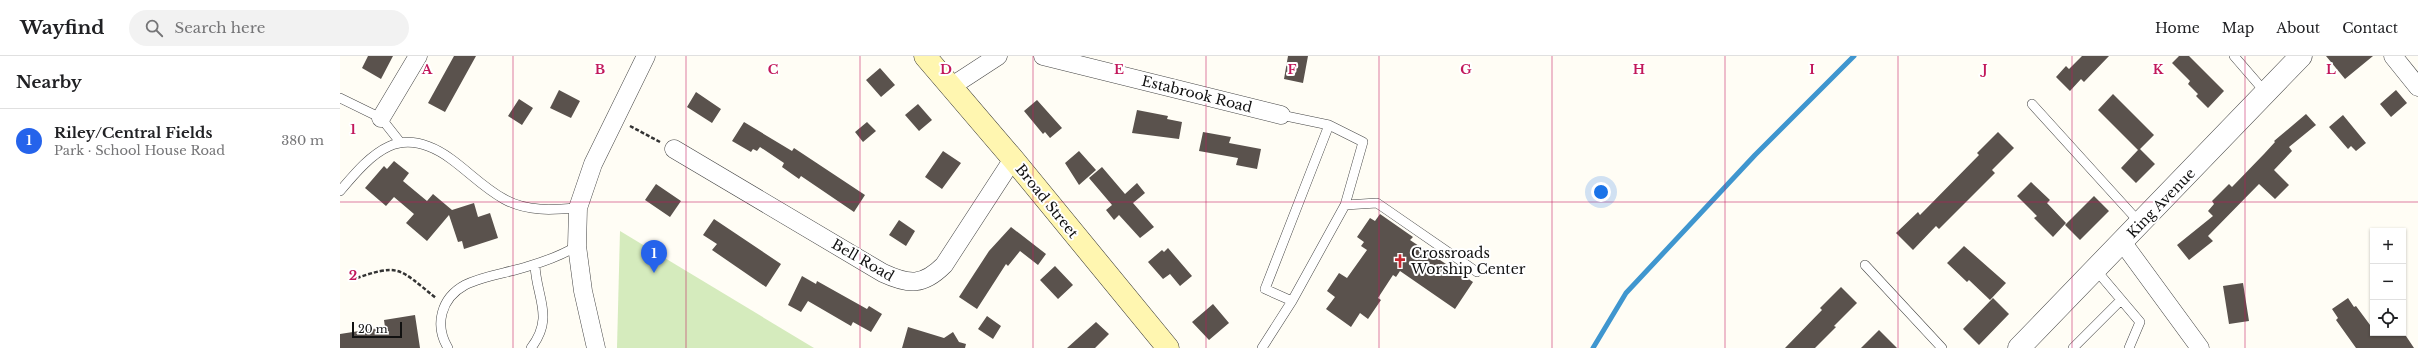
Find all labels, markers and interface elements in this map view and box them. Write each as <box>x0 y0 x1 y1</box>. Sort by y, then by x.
search box <box>129 10 409 46</box>
text: Wayfind <box>20 16 105 39</box>
icon: search <box>143 17 165 39</box>
text: Search here <box>175 18 265 37</box>
text: Home <box>2155 19 2200 37</box>
text: Map <box>2222 19 2254 37</box>
text: About <box>2276 19 2320 37</box>
text: Contact <box>2342 19 2398 37</box>
text: A <box>421 61 433 78</box>
text: B <box>595 61 605 78</box>
text: C <box>768 61 779 78</box>
text: D <box>940 61 952 78</box>
text: E <box>1114 61 1124 78</box>
text: F <box>1288 61 1297 78</box>
text: G <box>1460 61 1472 78</box>
text: H <box>1633 61 1645 78</box>
text: I <box>1809 61 1815 78</box>
text: J <box>1979 61 1988 78</box>
text: K <box>2153 61 2164 78</box>
text: L <box>2326 61 2336 78</box>
text: Nearby <box>16 72 82 93</box>
street label: Estabrook Road <box>1140 72 1255 117</box>
text: 1 <box>350 121 356 138</box>
text: Riley/Central Fields <box>54 123 212 142</box>
text: 1 <box>26 132 32 149</box>
text: 380 m <box>281 132 324 149</box>
text: Park · School House Road <box>54 142 225 159</box>
street label: Broad Street <box>1012 160 1083 242</box>
street label: King Avenue <box>2123 164 2199 242</box>
your location <box>1591 182 1611 202</box>
map controls <box>2370 228 2406 336</box>
button: + <box>2370 228 2406 264</box>
street label: Bell Road <box>829 235 898 285</box>
pin: 1 <box>641 240 667 273</box>
place label: Crossroads Worship Center <box>1410 244 1526 278</box>
church icon: Crossroads Worship Center <box>1392 253 1408 269</box>
button: − <box>2370 264 2406 300</box>
text: 2 <box>349 267 357 284</box>
button: locate <box>2370 300 2406 336</box>
scale bar <box>352 320 402 339</box>
text: 20 m <box>358 322 388 336</box>

